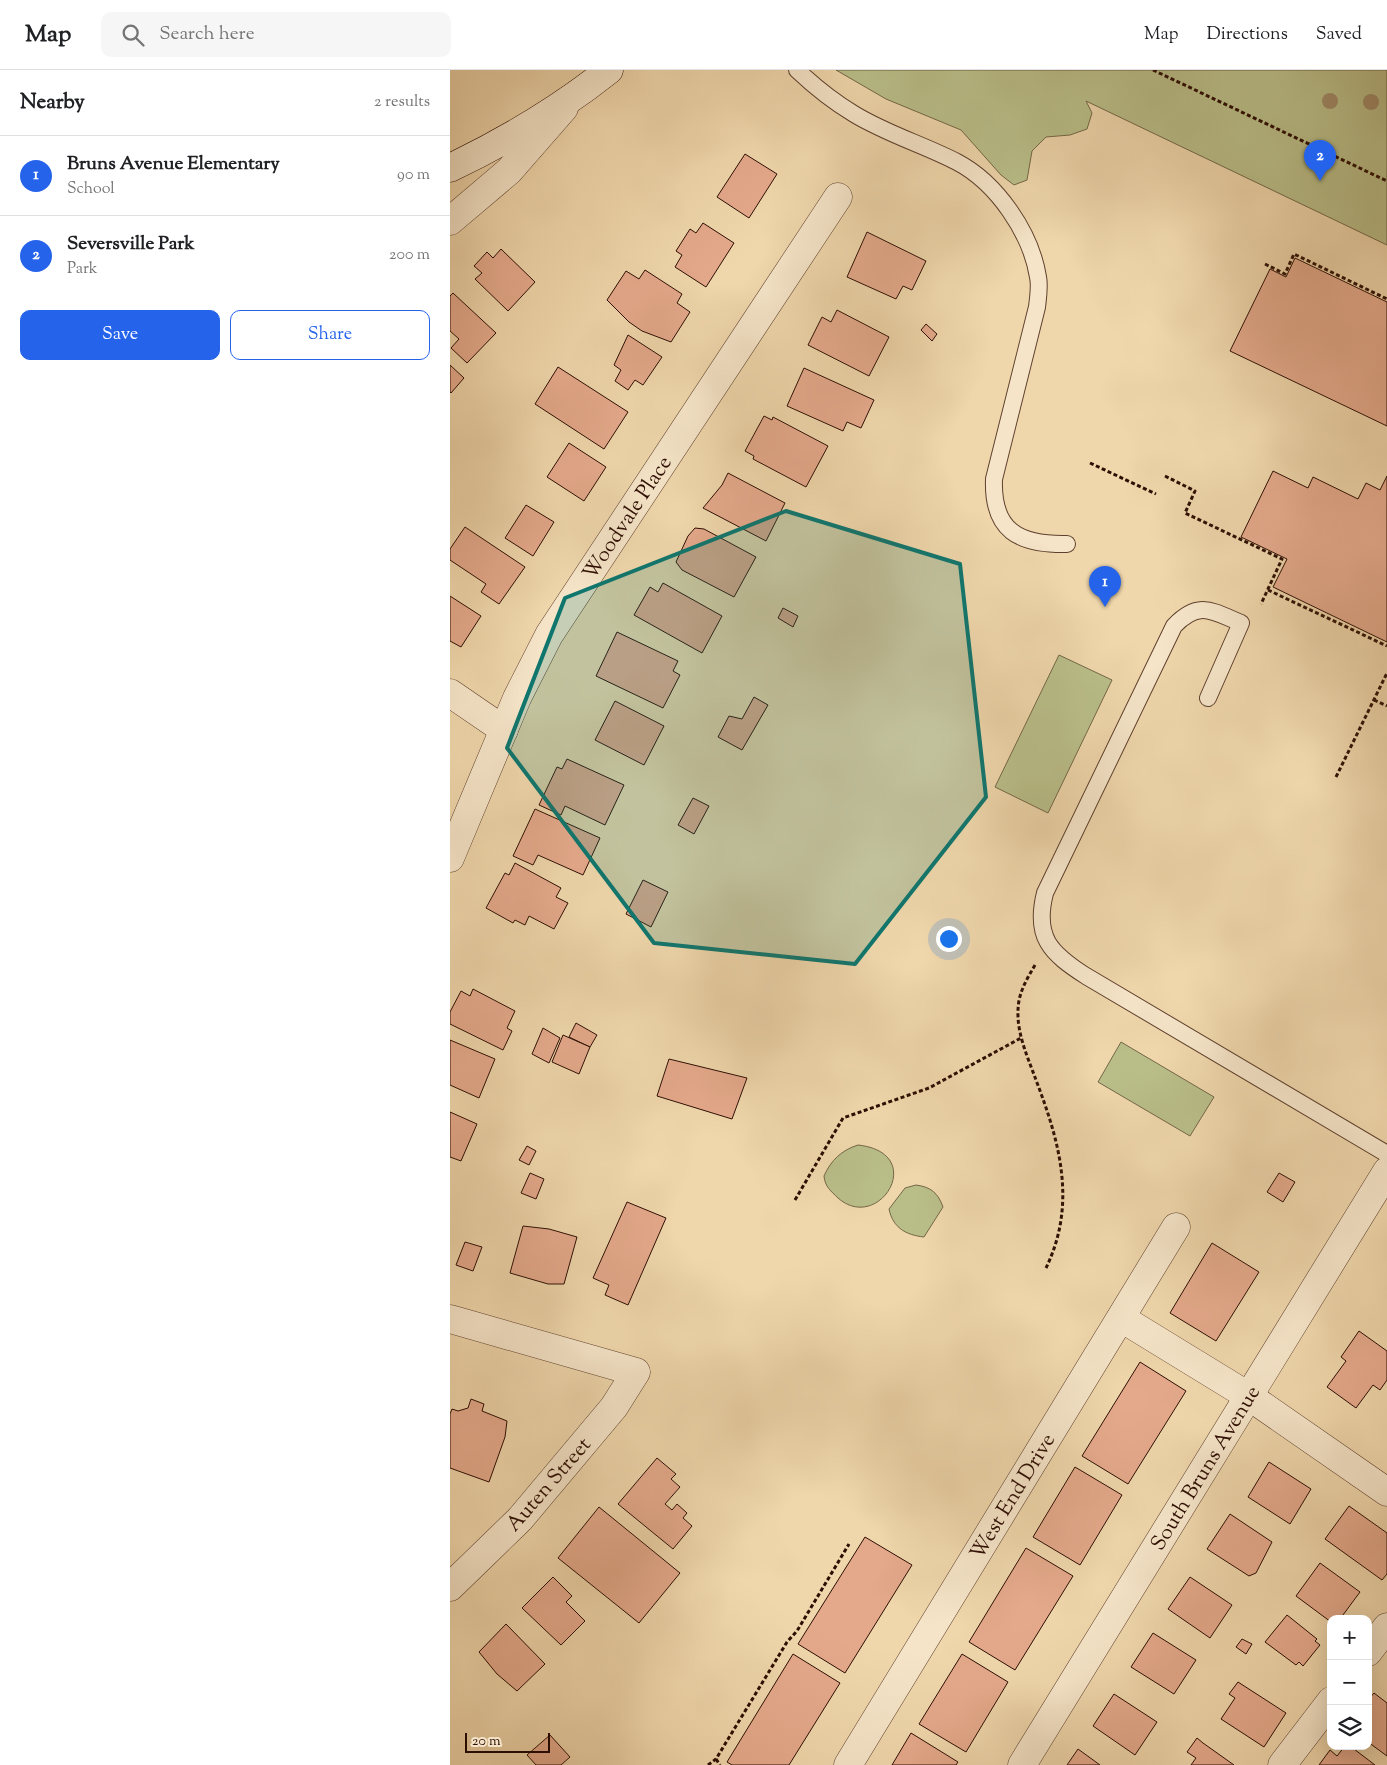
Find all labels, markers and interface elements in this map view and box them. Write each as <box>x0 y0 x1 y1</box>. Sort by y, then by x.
search box <box>101 12 451 57</box>
text: Map <box>25 18 71 52</box>
icon: search <box>119 21 147 49</box>
text: Search here <box>159 21 255 48</box>
text: Map <box>1144 22 1179 48</box>
text: Directions <box>1207 22 1288 48</box>
text: Saved <box>1316 22 1362 48</box>
text: Nearby <box>20 88 85 118</box>
text: 2 results <box>374 91 430 114</box>
pin: 2 <box>1304 140 1336 181</box>
text: Bruns Avenue Elementary <box>67 151 280 178</box>
text: 1 <box>33 164 39 187</box>
text: 90 m <box>397 164 430 187</box>
text: School <box>67 178 115 201</box>
text: Seversville Park <box>67 231 195 258</box>
text: 2 <box>32 244 40 267</box>
text: 200 m <box>389 244 430 267</box>
text: Park <box>67 258 98 281</box>
button: Save <box>20 310 220 360</box>
button: Share <box>230 310 430 360</box>
street label: Woodvale Place <box>576 451 680 586</box>
pin: 1 <box>1089 566 1121 607</box>
your location <box>936 926 962 952</box>
street label: South Bruns Avenue <box>1144 1380 1269 1557</box>
street label: West End Drive <box>964 1428 1064 1566</box>
street label: Auten Street <box>500 1432 599 1539</box>
map controls <box>1327 1615 1372 1750</box>
button: + <box>1327 1615 1372 1660</box>
button: − <box>1327 1660 1372 1705</box>
button: layers <box>1327 1705 1372 1750</box>
scale bar <box>465 1730 550 1753</box>
text: 20 m <box>472 1732 501 1752</box>

